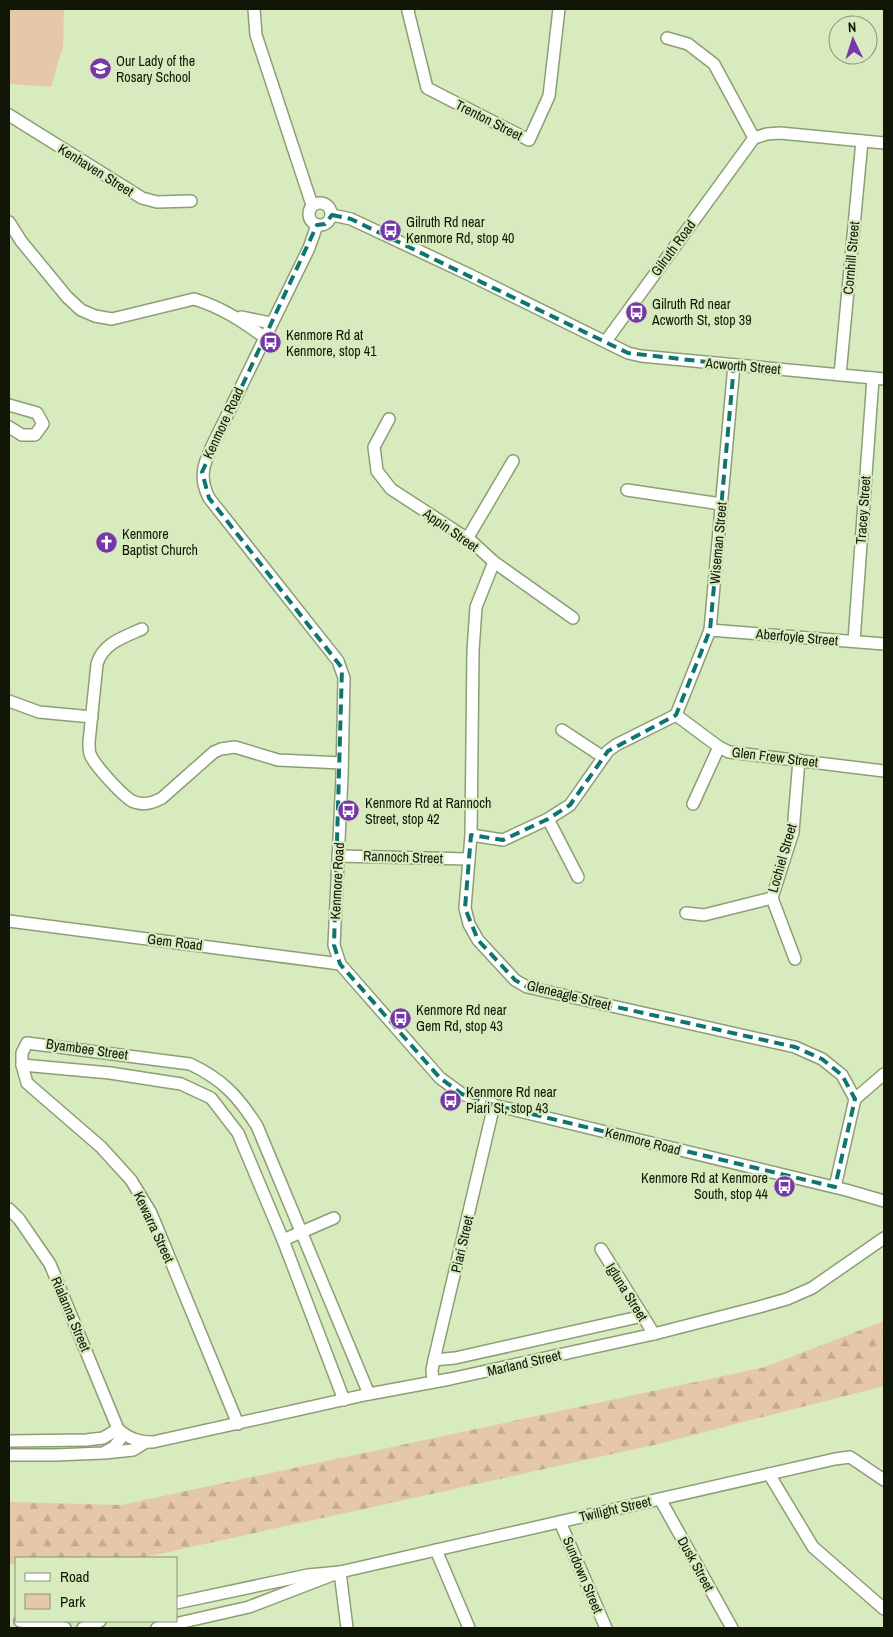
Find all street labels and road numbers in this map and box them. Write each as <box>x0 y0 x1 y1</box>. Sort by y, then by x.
street label: Trenton Street <box>452 95 526 145</box>
street label: Kenhaven Street <box>55 140 137 200</box>
street label: Gilruth Road <box>647 216 699 280</box>
street label: Cornhill Street <box>839 221 863 295</box>
street label: Acworth Street <box>704 354 781 378</box>
street label: Kenmore Road <box>199 384 247 462</box>
street label: Tracey Street <box>852 475 874 545</box>
street label: Wiseman Street <box>705 501 731 585</box>
street label: Appin Street <box>419 504 482 556</box>
street label: Aberfoyle Street <box>754 624 839 650</box>
street label: Glen Frew Street <box>731 743 819 771</box>
street label: Lochiel Street <box>764 821 800 895</box>
street label: Kenmore Road <box>326 842 348 920</box>
street label: Rannoch Street <box>363 847 443 867</box>
street label: Gem Road <box>146 930 204 954</box>
street label: Gleneagle Street <box>525 976 613 1014</box>
street label: Byambee Street <box>45 1034 129 1064</box>
street label: Kenmore Road <box>603 1123 683 1159</box>
street label: Kewarra Street <box>130 1188 178 1266</box>
street label: Piari Street <box>447 1214 477 1274</box>
street label: Igluna Street <box>602 1260 652 1324</box>
street label: Rialanna Street <box>47 1274 95 1354</box>
street label: Marland Street <box>485 1346 563 1380</box>
street label: Twilight Street <box>577 1492 653 1526</box>
street label: Dusk Street <box>674 1533 718 1595</box>
street label: Sundown Street <box>559 1534 607 1616</box>

